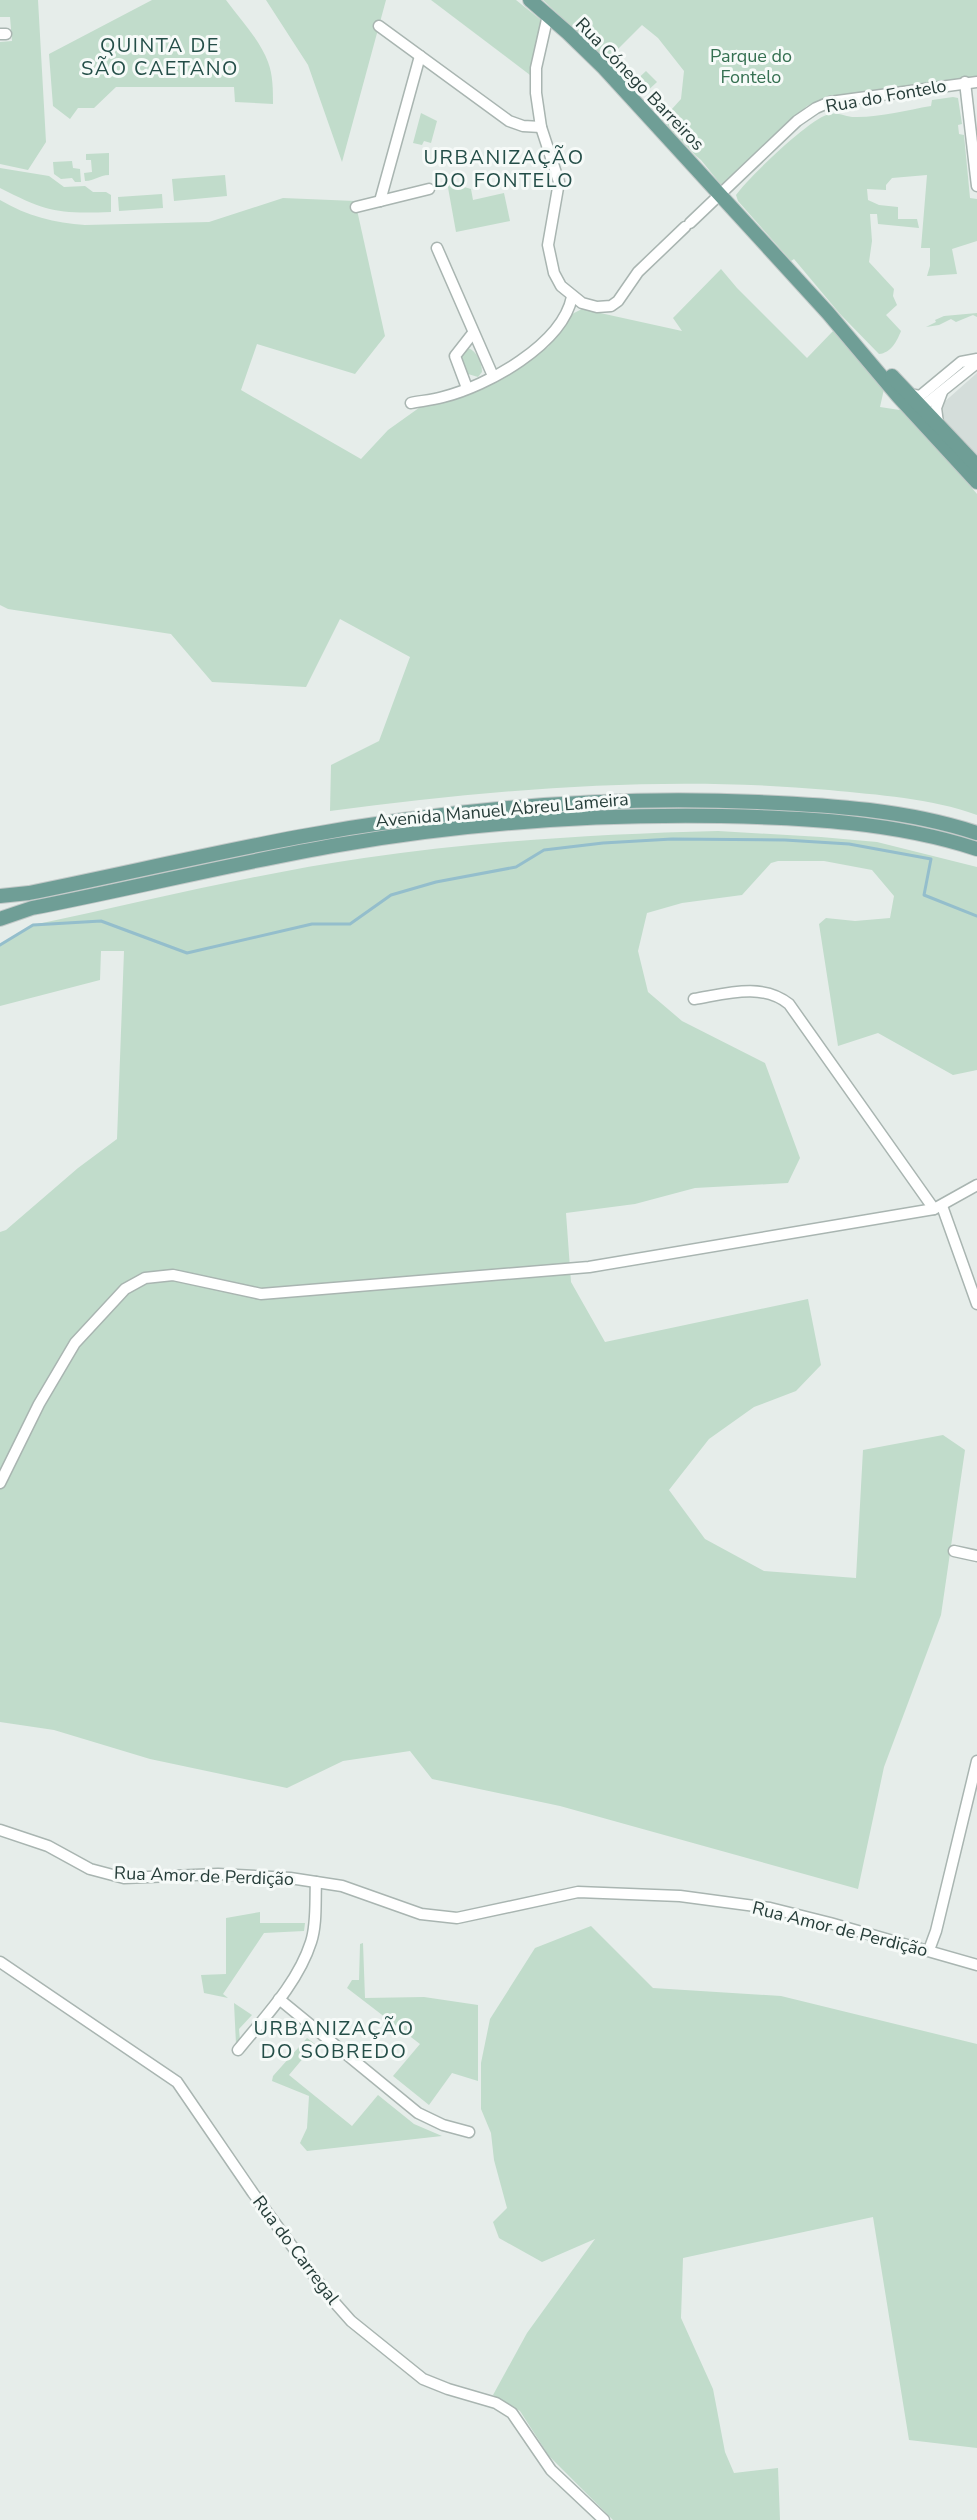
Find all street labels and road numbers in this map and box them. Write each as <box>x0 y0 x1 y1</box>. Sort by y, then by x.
street label: Rua Cónego Barreiros <box>570 12 710 156</box>
street label: Rua do Fontelo <box>824 74 948 118</box>
street label: Avenida Manuel Abreu Lameira <box>375 787 629 833</box>
street label: Rua Amor de Perdição <box>114 1861 294 1891</box>
street label: Rua Amor de Perdição <box>750 1896 930 1962</box>
street label: Rua do Carregal <box>247 2191 345 2310</box>

